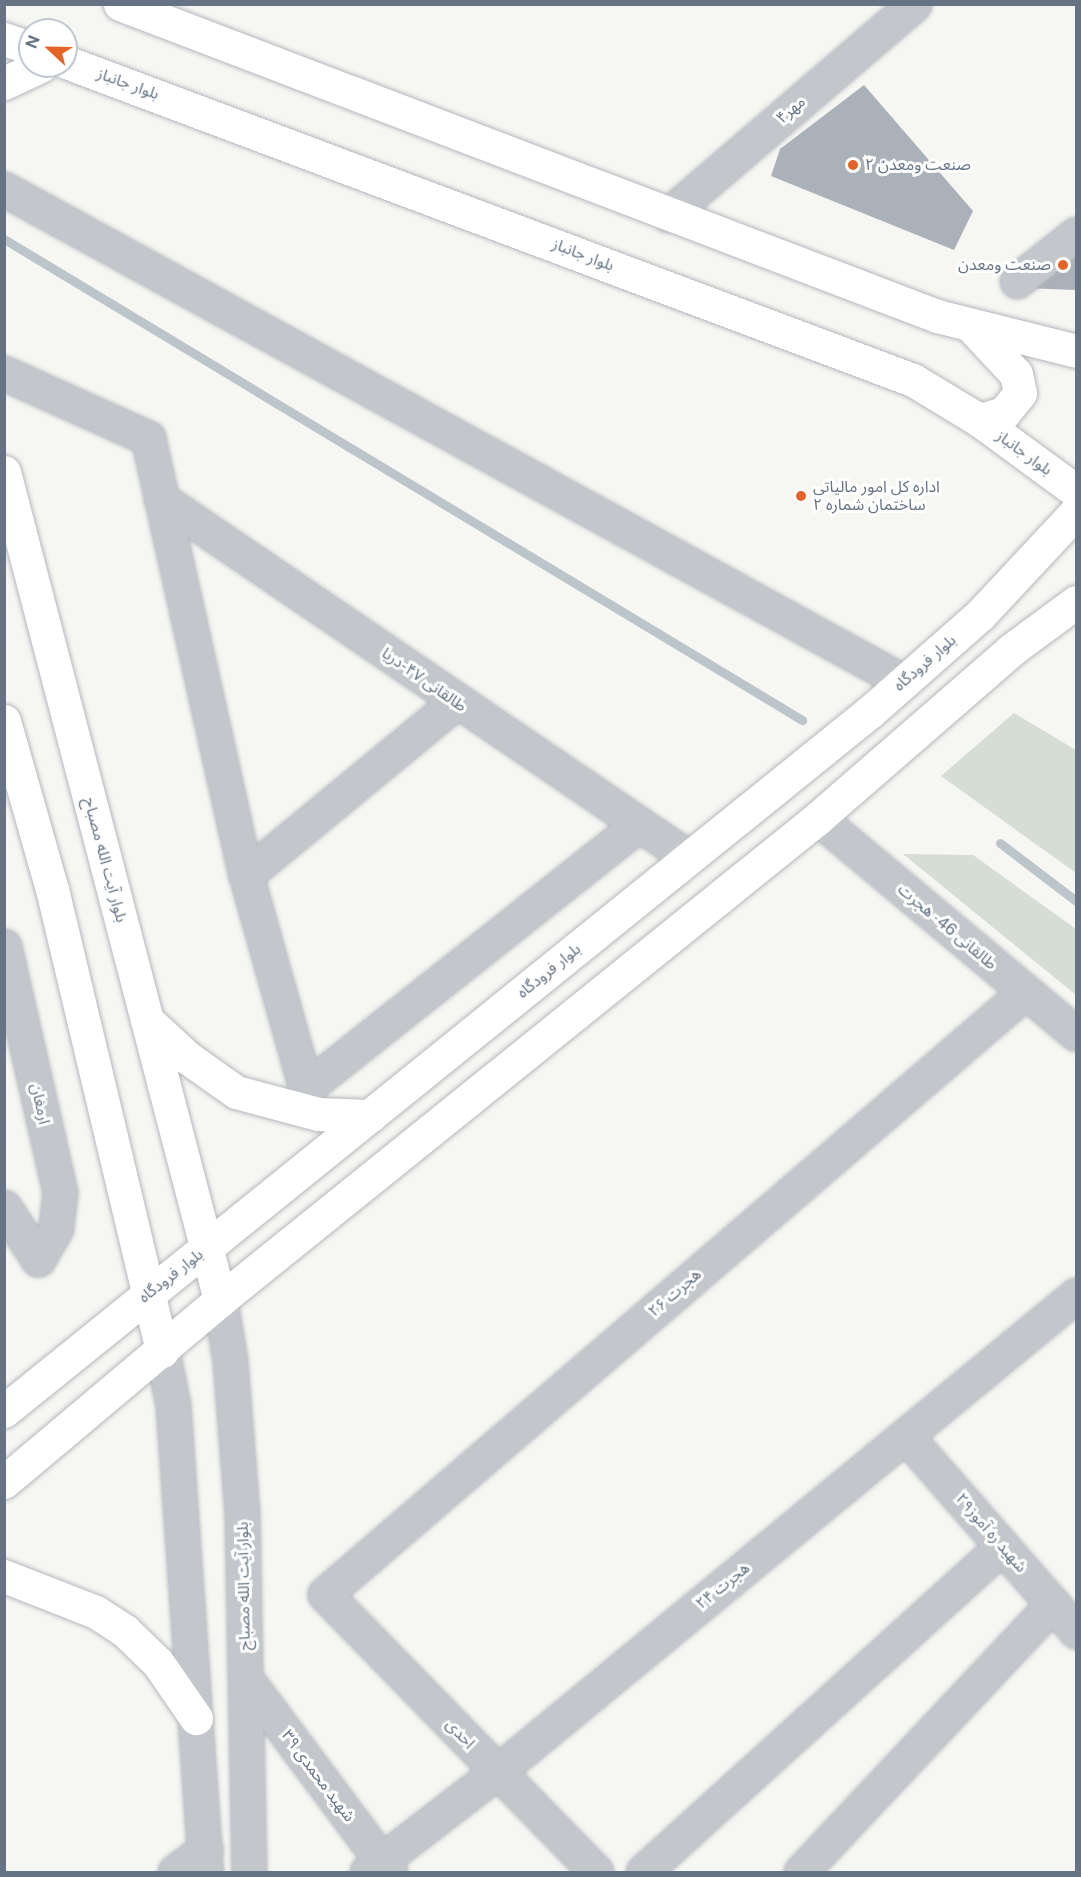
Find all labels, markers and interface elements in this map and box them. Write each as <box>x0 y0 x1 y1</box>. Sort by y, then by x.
north arrow <box>18 18 78 78</box>
text: N <box>22 32 44 51</box>
street label: بلوار جانباز <box>94 64 162 104</box>
street label: مهر۴ <box>773 92 809 128</box>
place label: صنعت ومعدن ۲ <box>865 155 971 175</box>
marker: صنعت ومعدن ۲ <box>846 158 860 172</box>
street label: بلوار جانباز <box>549 234 617 276</box>
place label: صنعت ومعدن <box>958 255 1051 275</box>
marker: صنعت ومعدن <box>1056 258 1070 272</box>
street label: بلوار جانباز <box>992 426 1056 480</box>
place label: اداره کل امور مالیاتی ساختمان شماره ۲ <box>813 477 940 515</box>
marker: اداره کل امور مالیاتی ساختمان شماره ۲ <box>794 489 808 503</box>
street label: بلوار فرودگاه <box>890 631 960 695</box>
street label: طالقانی ۴۷-دریا <box>378 644 470 716</box>
street label: بلوار آیت الله مصباح <box>79 795 131 925</box>
street label: طالقانی 46 - هجرت <box>892 879 1002 975</box>
street label: بلوار فرودگاه <box>513 940 585 1002</box>
street label: ارمغان <box>26 1082 54 1126</box>
street label: بلوار فرودگاه <box>135 1245 207 1307</box>
street label: هجرت ۲۶ <box>645 1265 705 1321</box>
street label: شهید ره آموز۲۹ <box>951 1490 1031 1576</box>
street label: بلوار آیت الله مصباح <box>233 1522 255 1650</box>
street label: هجرت ۲۴ <box>692 1558 754 1614</box>
street label: احدی <box>441 1715 479 1753</box>
street label: شهید محمدی ۳۹ <box>277 1726 359 1826</box>

